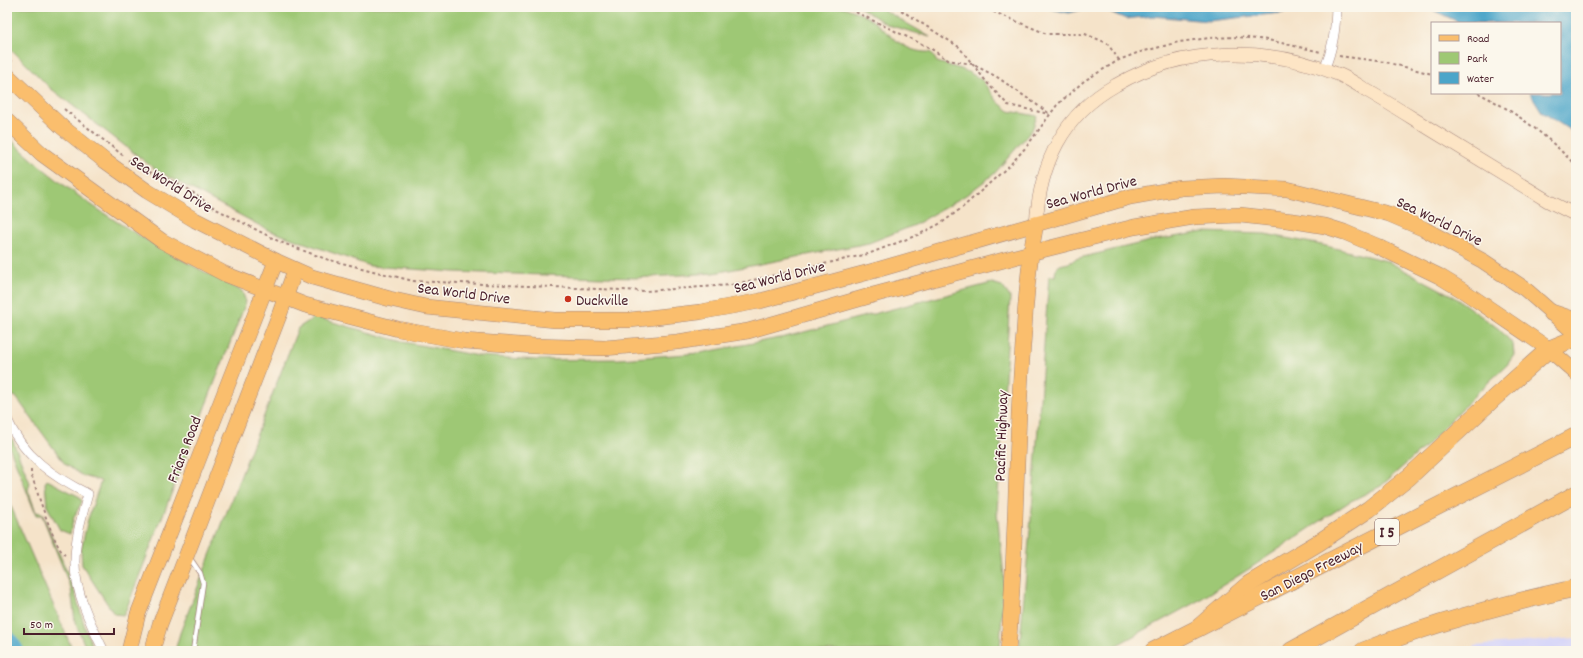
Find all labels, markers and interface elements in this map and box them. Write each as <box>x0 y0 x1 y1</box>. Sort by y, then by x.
legend <box>1431 22 1561 94</box>
text: Road <box>1467 31 1489 48</box>
text: Park <box>1467 51 1488 68</box>
text: Water <box>1467 71 1494 88</box>
street label: Sea World Drive <box>125 151 216 220</box>
street label: Sea World Drive <box>1044 170 1140 217</box>
street label: Sea World Drive <box>1392 191 1486 253</box>
street label: Sea World Drive <box>732 256 828 301</box>
street label: Sea World Drive <box>416 277 511 312</box>
place label: Duckville <box>576 290 628 313</box>
marker: Duckville <box>563 294 573 304</box>
street label: Pacific Highway <box>989 390 1016 482</box>
street label: Friars Road <box>162 413 209 487</box>
road number: I 5 <box>1375 519 1399 545</box>
street label: San Diego Freeway <box>1257 536 1368 608</box>
scale bar <box>24 610 114 636</box>
text: 50 m <box>30 617 53 634</box>

